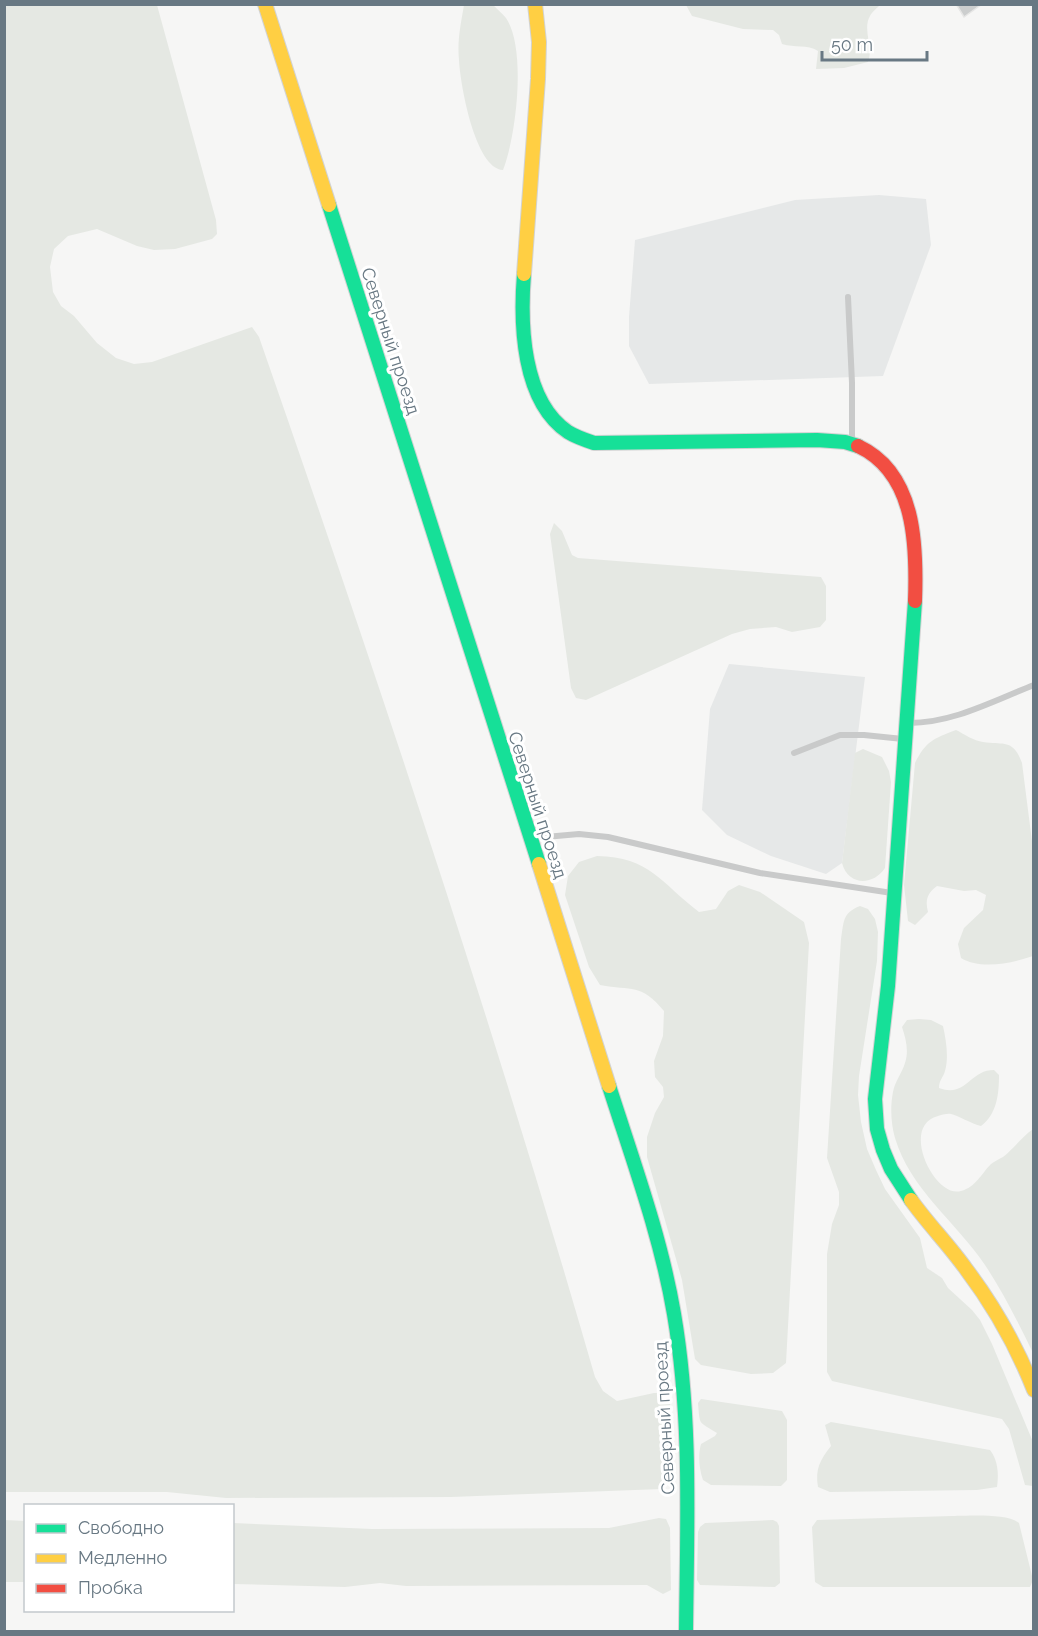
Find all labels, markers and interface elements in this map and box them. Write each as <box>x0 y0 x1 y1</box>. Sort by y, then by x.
scale bar <box>822 24 927 62</box>
text: 50 m <box>831 34 873 55</box>
street label: Северный проезд <box>357 265 425 417</box>
street label: Северный проезд <box>504 729 572 881</box>
street label: Северный проезд <box>649 1341 679 1495</box>
legend <box>24 1504 234 1612</box>
text: Свободно <box>78 1517 164 1538</box>
text: Медленно <box>78 1547 167 1568</box>
text: Пробка <box>78 1577 143 1598</box>

